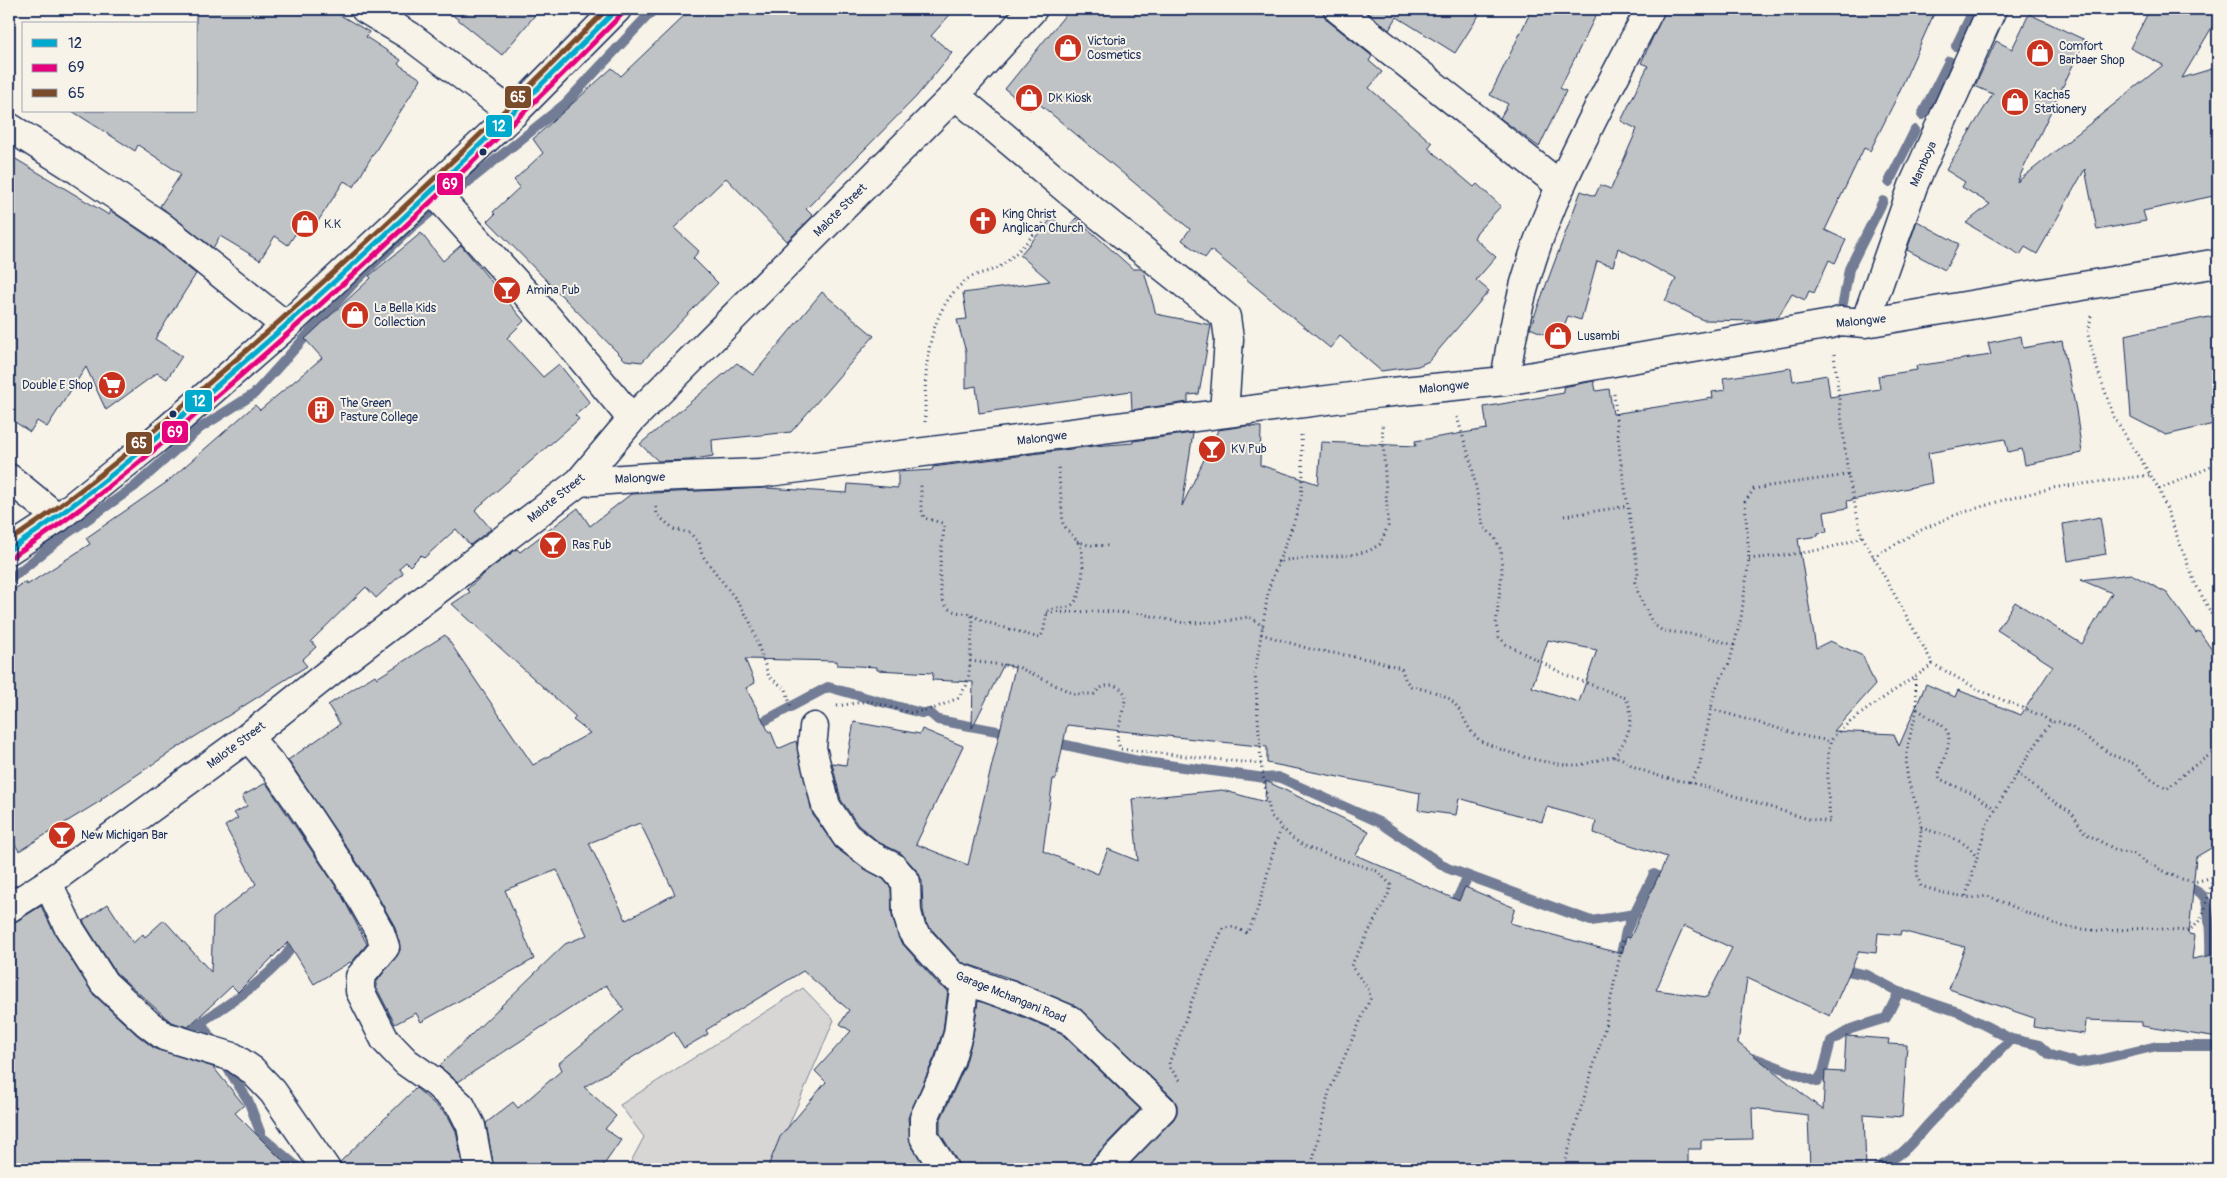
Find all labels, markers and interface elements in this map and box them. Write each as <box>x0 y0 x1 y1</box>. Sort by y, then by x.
legend <box>22 22 198 112</box>
shop icon: Victoria Cosmetics <box>1053 33 1083 63</box>
text: 12 <box>68 34 82 53</box>
place label: Victoria Cosmetics <box>1087 34 1142 63</box>
shop icon: Comfort Barbaer Shop <box>2025 38 2055 68</box>
place label: Comfort Barbaer Shop <box>2059 39 2125 68</box>
text: 69 <box>68 58 84 77</box>
shop icon: DK Kiosk <box>1014 83 1044 113</box>
text: 65 <box>68 84 85 103</box>
line badge: 65 <box>504 85 532 109</box>
shop icon: Kacha5 Stationery <box>2000 87 2030 117</box>
place label: Kacha5 Stationery <box>2034 88 2086 117</box>
text: 65 <box>510 89 526 106</box>
place label: DK Kiosk <box>1048 91 1092 106</box>
line badge: 12 <box>485 114 513 138</box>
text: 12 <box>492 118 506 135</box>
street label: Mamboya <box>1907 139 1940 189</box>
unlabelled marker <box>478 147 488 157</box>
line badge: 69 <box>436 172 464 196</box>
text: 69 <box>442 176 458 193</box>
street label: Malote Street <box>811 180 870 240</box>
church icon: King Christ Anglican Church <box>968 206 998 236</box>
place label: King Christ Anglican Church <box>1002 207 1084 236</box>
shop icon: K.K <box>290 209 320 239</box>
place label: K.K <box>324 217 341 232</box>
bar icon: Amina Pub <box>492 275 522 305</box>
place label: Amina Pub <box>526 283 580 298</box>
shop icon: La Bella Kids Collection <box>340 300 370 330</box>
place label: La Bella Kids Collection <box>374 301 437 330</box>
street label: Malongwe <box>1835 311 1887 332</box>
shop icon: Lusambi <box>1543 321 1573 351</box>
place label: Lusambi <box>1577 329 1619 344</box>
supermarket icon: Double E Shop <box>97 370 127 400</box>
street label: Malongwe <box>1418 377 1470 398</box>
place label: Double E Shop <box>22 378 93 393</box>
line badge: 12 <box>184 389 213 413</box>
text: 12 <box>192 393 206 410</box>
building icon: The Green Pasture College <box>306 395 336 425</box>
place label: The Green Pasture College <box>340 396 418 425</box>
unlabelled marker <box>168 409 178 419</box>
line badge: 69 <box>161 420 189 444</box>
text: 69 <box>167 424 183 441</box>
street label: Malongwe <box>1016 428 1068 449</box>
line badge: 65 <box>125 431 153 455</box>
bar icon: KV Pub <box>1197 434 1227 464</box>
text: 65 <box>131 435 147 452</box>
place label: KV Pub <box>1231 442 1267 457</box>
street label: Malongwe <box>615 470 666 487</box>
street label: Malote Street <box>525 471 588 526</box>
bar icon: Ras Pub <box>538 530 568 560</box>
place label: Ras Pub <box>572 538 611 553</box>
street label: Malote Street <box>204 718 269 772</box>
bar icon: New Michigan Bar <box>47 820 77 850</box>
place label: New Michigan Bar <box>81 828 169 843</box>
street label: Garage Mchangani Road <box>953 968 1068 1027</box>

